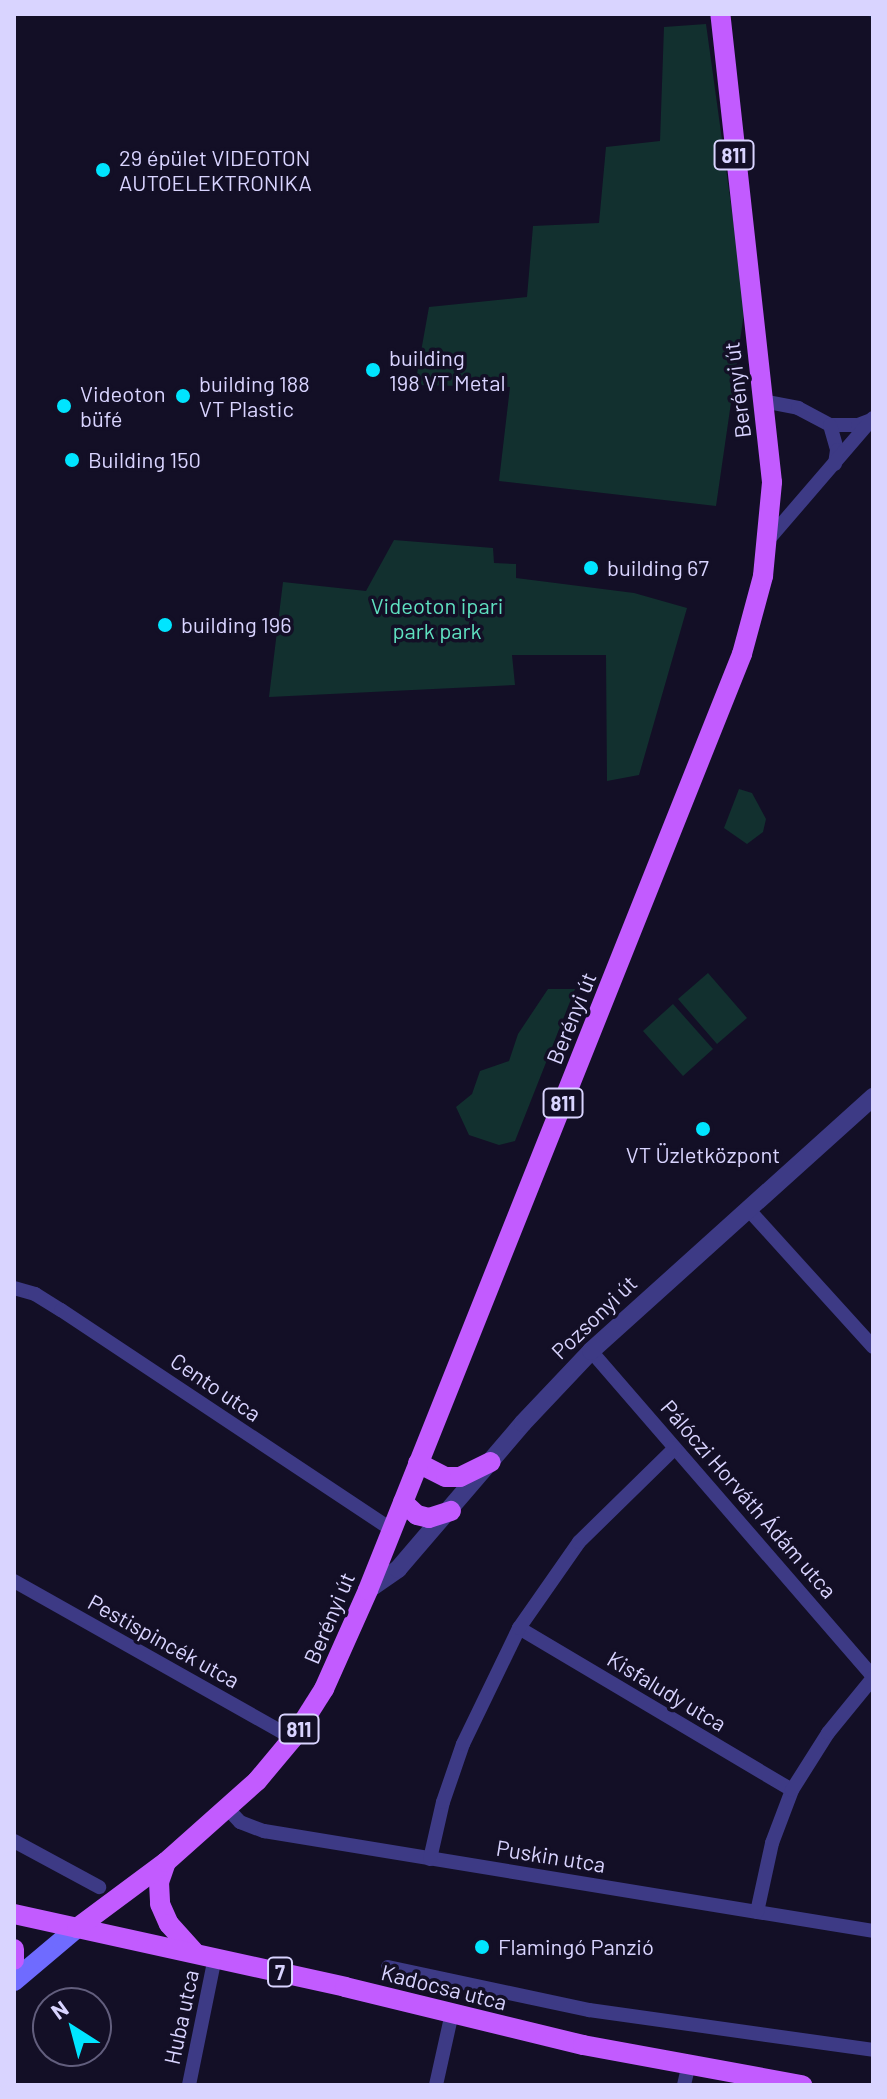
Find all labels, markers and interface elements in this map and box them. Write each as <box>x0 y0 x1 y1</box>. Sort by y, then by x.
road number: 811 <box>712 139 756 171</box>
place label: 29 épület VIDEOTON AUTOELEKTRONIKA <box>119 144 312 196</box>
marker: 29 épület VIDEOTON AUTOELEKTRONIKA <box>94 161 112 179</box>
street label: Berényi út <box>718 340 756 440</box>
place label: building 198 VT Metal <box>389 344 506 396</box>
marker: building 198 VT Metal <box>364 361 382 379</box>
place label: building 188 VT Plastic <box>199 370 310 422</box>
place label: Videoton büfé <box>80 380 166 432</box>
marker: building 188 VT Plastic <box>174 387 192 405</box>
marker: Videoton büfé <box>55 397 73 415</box>
place label: Building 150 <box>88 447 201 473</box>
marker: Building 150 <box>63 451 81 469</box>
place label: building 67 <box>607 555 709 581</box>
marker: building 67 <box>582 559 600 577</box>
park label: Videoton ipari park park <box>371 592 503 644</box>
place label: building 196 <box>181 612 292 638</box>
marker: building 196 <box>156 616 174 634</box>
street label: Berényi út <box>541 968 601 1068</box>
road number: 811 <box>541 1087 585 1119</box>
marker: VT Üzletközpont <box>694 1120 712 1138</box>
place label: VT Üzletközpont <box>626 1142 780 1168</box>
street label: Pozsonyi út <box>546 1270 642 1364</box>
street label: Cento utca <box>166 1347 266 1427</box>
street label: Pálóczi Horváth Ádám utca <box>656 1394 842 1604</box>
street label: Berényi út <box>298 1568 360 1668</box>
street label: Pestispincék utca <box>84 1588 244 1694</box>
street label: Kisfaludy utca <box>603 1645 731 1737</box>
road number: 811 <box>277 1713 321 1745</box>
street label: Puskin utca <box>494 1834 608 1878</box>
place label: Flamingó Panzió <box>498 1934 654 1960</box>
marker: Flamingó Panzió <box>473 1938 491 1956</box>
road number: 7 <box>266 1956 294 1988</box>
street label: Kadocsa utca <box>378 1959 510 2015</box>
street label: Huba utca <box>158 1967 204 2067</box>
north arrow <box>32 1987 112 2067</box>
text: N <box>45 1994 73 2024</box>

